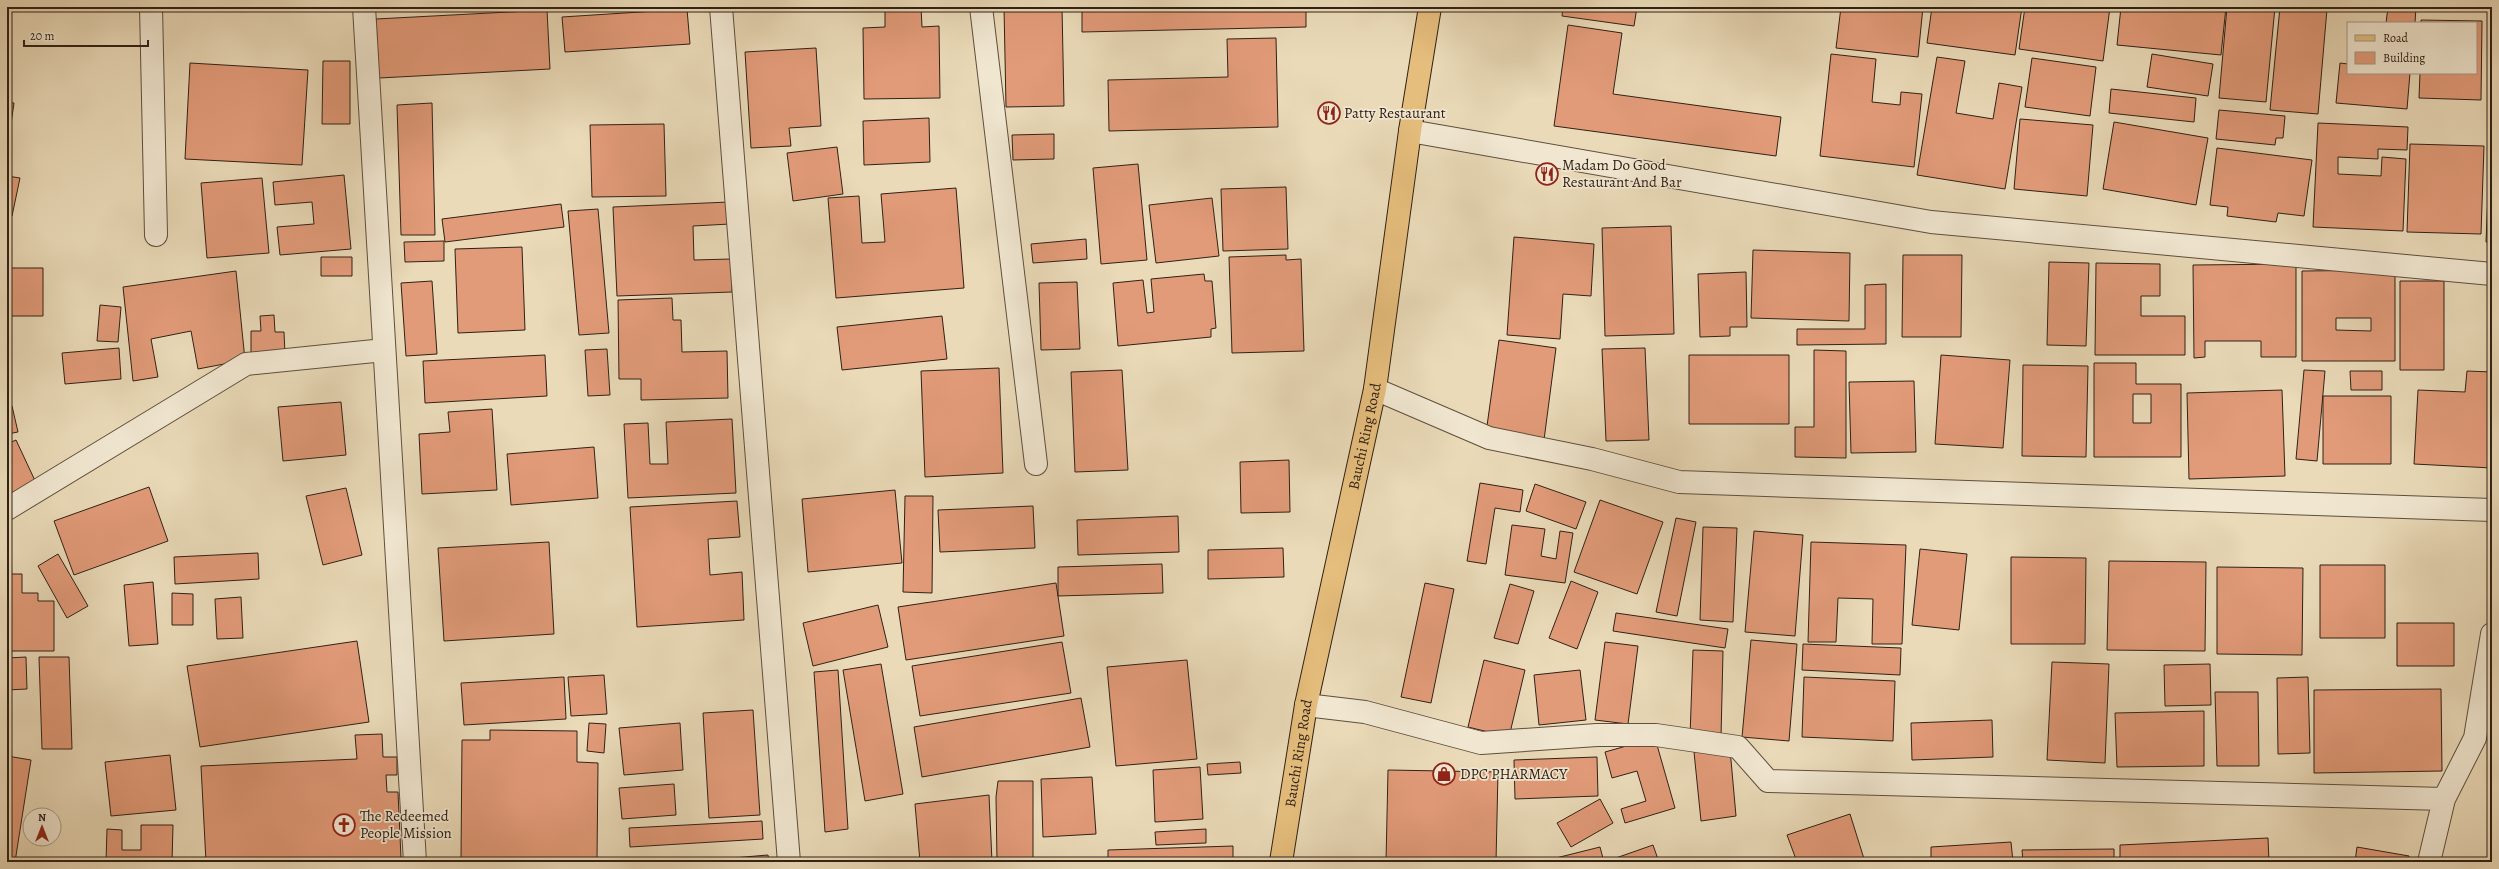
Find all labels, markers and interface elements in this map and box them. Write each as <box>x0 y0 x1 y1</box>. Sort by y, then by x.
scale bar <box>24 22 148 48</box>
legend <box>2347 22 2477 74</box>
text: 20 m <box>30 28 54 44</box>
text: Road <box>2383 30 2409 46</box>
text: Building <box>2383 50 2425 66</box>
restaurant icon: Patty Restaurant <box>1316 100 1342 126</box>
place label: Patty Restaurant <box>1344 103 1446 123</box>
place label: Madam Do Good Restaurant And Bar <box>1562 155 1682 192</box>
restaurant icon: Madam Do Good Restaurant And Bar <box>1534 161 1560 187</box>
street label: Bauchi Ring Road <box>1343 381 1386 492</box>
street label: Bauchi Ring Road <box>1280 697 1317 809</box>
shop icon: DPC PHARMACY <box>1431 761 1457 787</box>
place label: DPC PHARMACY <box>1460 764 1568 784</box>
place label: The Redeemed People Mission <box>360 806 452 843</box>
north arrow <box>22 807 62 847</box>
text: N <box>38 810 46 825</box>
church icon: The Redeemed People Mission <box>331 812 357 838</box>

